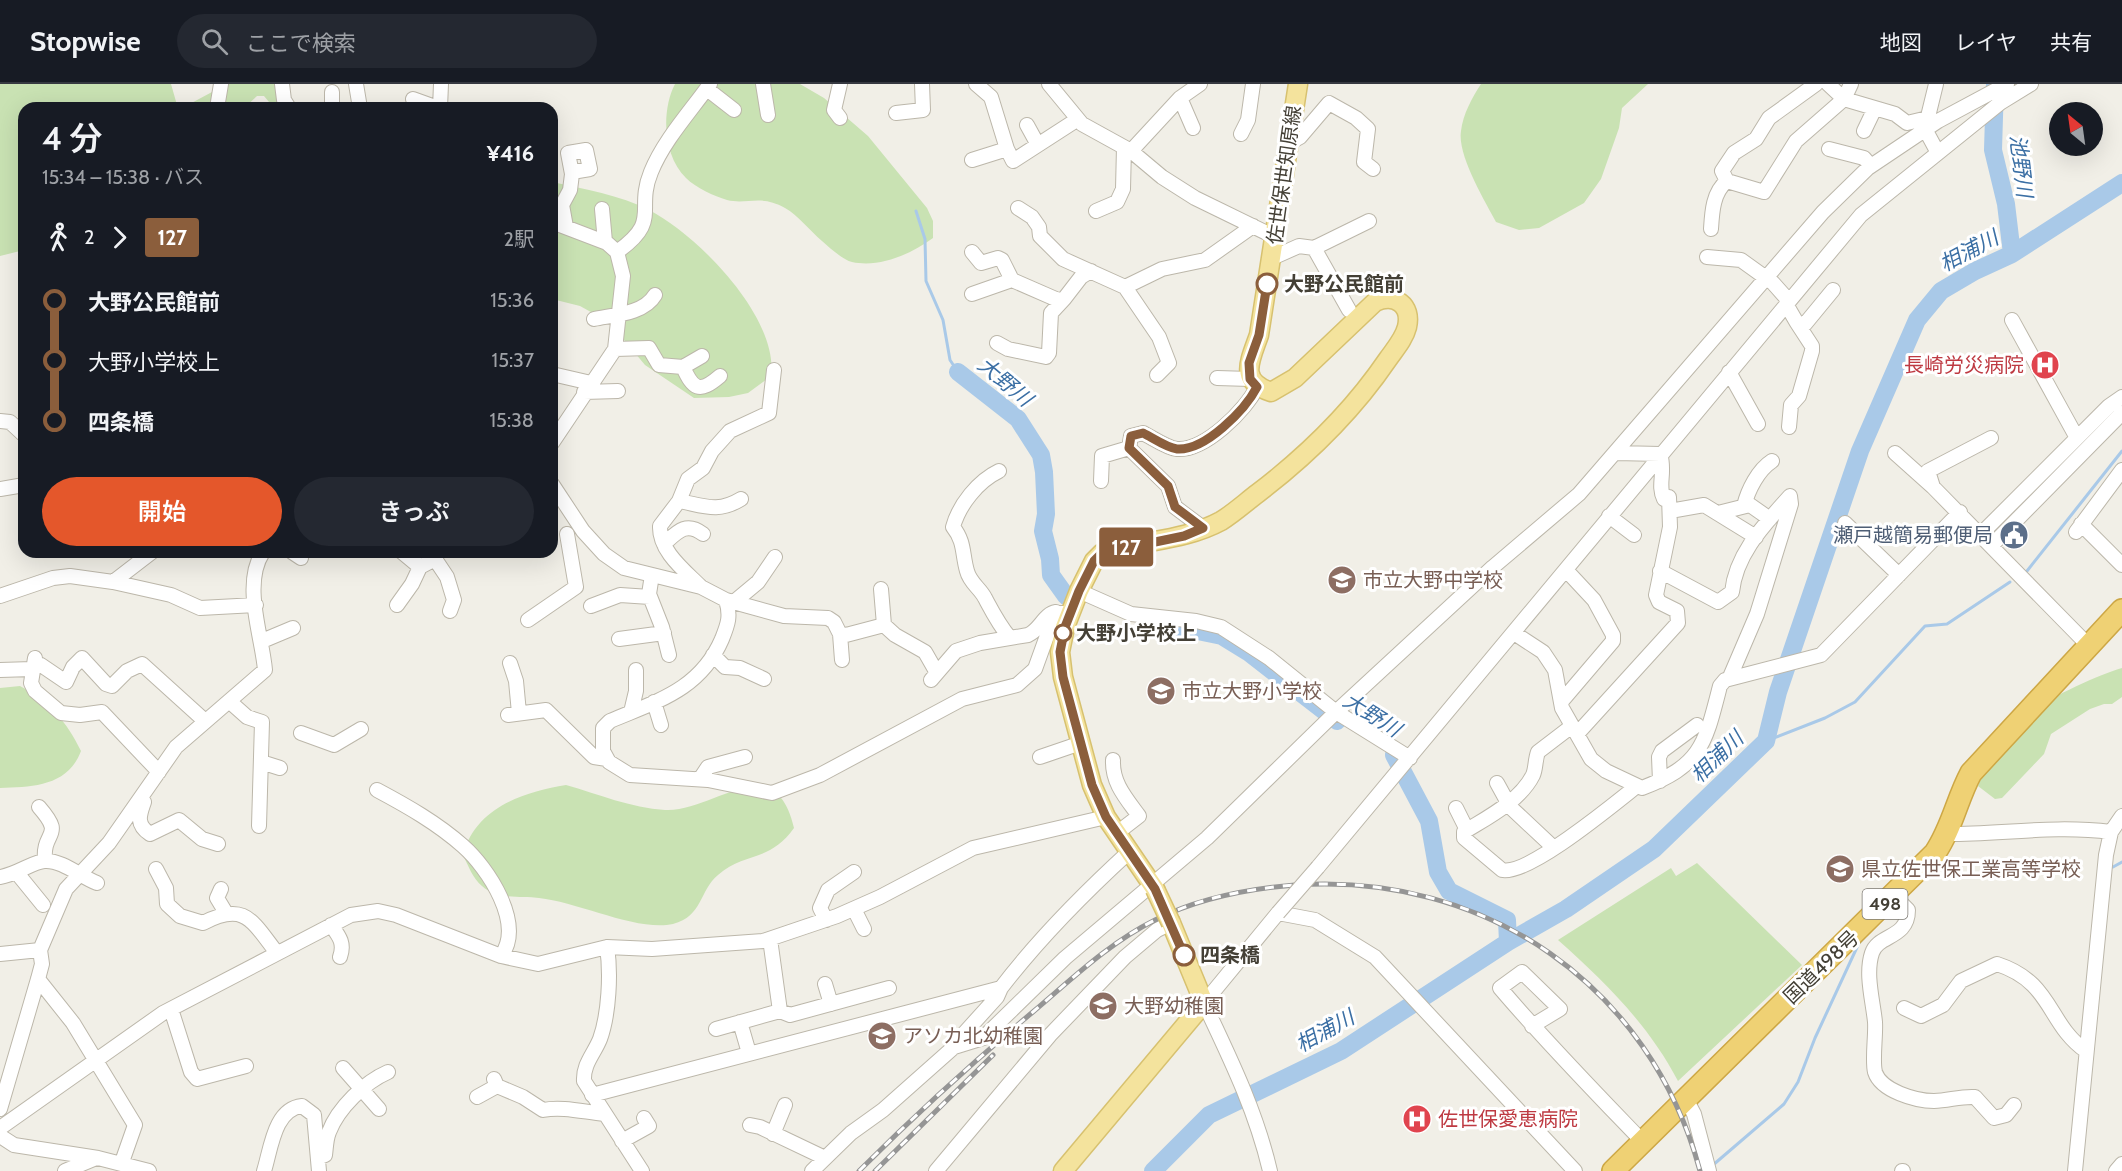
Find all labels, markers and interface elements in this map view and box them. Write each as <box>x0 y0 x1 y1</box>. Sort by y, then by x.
search box <box>177 14 597 68</box>
text: Stopwise <box>30 24 141 58</box>
icon: search <box>198 25 231 58</box>
text: ここで検索 <box>246 30 356 57</box>
text: 地図 <box>1880 30 1922 55</box>
text: レイヤ <box>1955 30 2017 55</box>
text: 共有 <box>2050 30 2092 55</box>
north arrow <box>2049 102 2103 156</box>
map controls <box>2049 102 2103 156</box>
street label: 佐世保世知原線 <box>1262 104 1306 246</box>
text: 4 分 <box>42 118 102 158</box>
water label: 池野川 <box>2005 133 2038 201</box>
text: ¥416 <box>487 140 534 167</box>
text: 15:34 – 15:38 · バス <box>42 165 204 189</box>
icon: walk <box>42 221 75 254</box>
icon: forward <box>103 221 136 254</box>
water label: 相浦川 <box>1935 224 2004 276</box>
text: 2 <box>84 225 94 249</box>
text: 127 <box>157 225 187 250</box>
text: 2駅 <box>504 227 534 251</box>
place label: 大野公民館前 <box>1284 272 1404 296</box>
marker: 大野公民館前 <box>1256 273 1278 295</box>
text: 15:36 <box>490 288 534 312</box>
text: 大野公民館前 <box>88 289 220 316</box>
text: 15:37 <box>492 348 534 372</box>
text: 大野小学校上 <box>88 349 220 376</box>
hospital icon: 長崎労災病院 <box>2029 349 2061 381</box>
water label: 大野川 <box>973 352 1039 413</box>
place label: 長崎労災病院 <box>1904 353 2024 377</box>
text: 15:38 <box>490 408 534 432</box>
text: 四条橋 <box>88 409 154 436</box>
button: 開始 <box>42 477 282 546</box>
button: きっぷ <box>294 477 534 546</box>
public building icon: 瀬戸越簡易郵便局 <box>1998 519 2030 551</box>
place label: 瀬戸越簡易郵便局 <box>1833 523 1993 547</box>
line badge: 127 <box>1092 528 1160 566</box>
text: 127 <box>1111 535 1141 560</box>
school or university icon: 市立大野中学校 <box>1326 564 1358 596</box>
place label: 市立大野中学校 <box>1363 568 1503 592</box>
place label: 大野小学校上 <box>1076 621 1196 645</box>
marker: 大野小学校上 <box>1054 624 1072 642</box>
school or university icon: 市立大野小学校 <box>1145 675 1177 707</box>
place label: 市立大野小学校 <box>1182 679 1322 703</box>
water label: 大野川 <box>1339 687 1407 743</box>
water label: 相浦川 <box>1685 724 1749 788</box>
school or university icon: 県立佐世保工業高等学校 <box>1824 853 1856 885</box>
place label: 県立佐世保工業高等学校 <box>1861 857 2081 881</box>
road number: 498 <box>1862 889 1908 919</box>
street label: 国道498号 <box>1778 925 1864 1009</box>
place label: 四条橋 <box>1200 943 1260 967</box>
marker: 四条橋 <box>1173 944 1195 966</box>
school or university icon: 大野幼稚園 <box>1087 990 1119 1022</box>
place label: 大野幼稚園 <box>1124 994 1224 1018</box>
water label: 相浦川 <box>1291 1003 1360 1057</box>
school or university icon: アソカ北幼稚園 <box>866 1020 898 1052</box>
place label: アソカ北幼稚園 <box>903 1024 1043 1048</box>
hospital icon: 佐世保愛恵病院 <box>1401 1103 1433 1135</box>
place label: 佐世保愛恵病院 <box>1438 1107 1578 1131</box>

